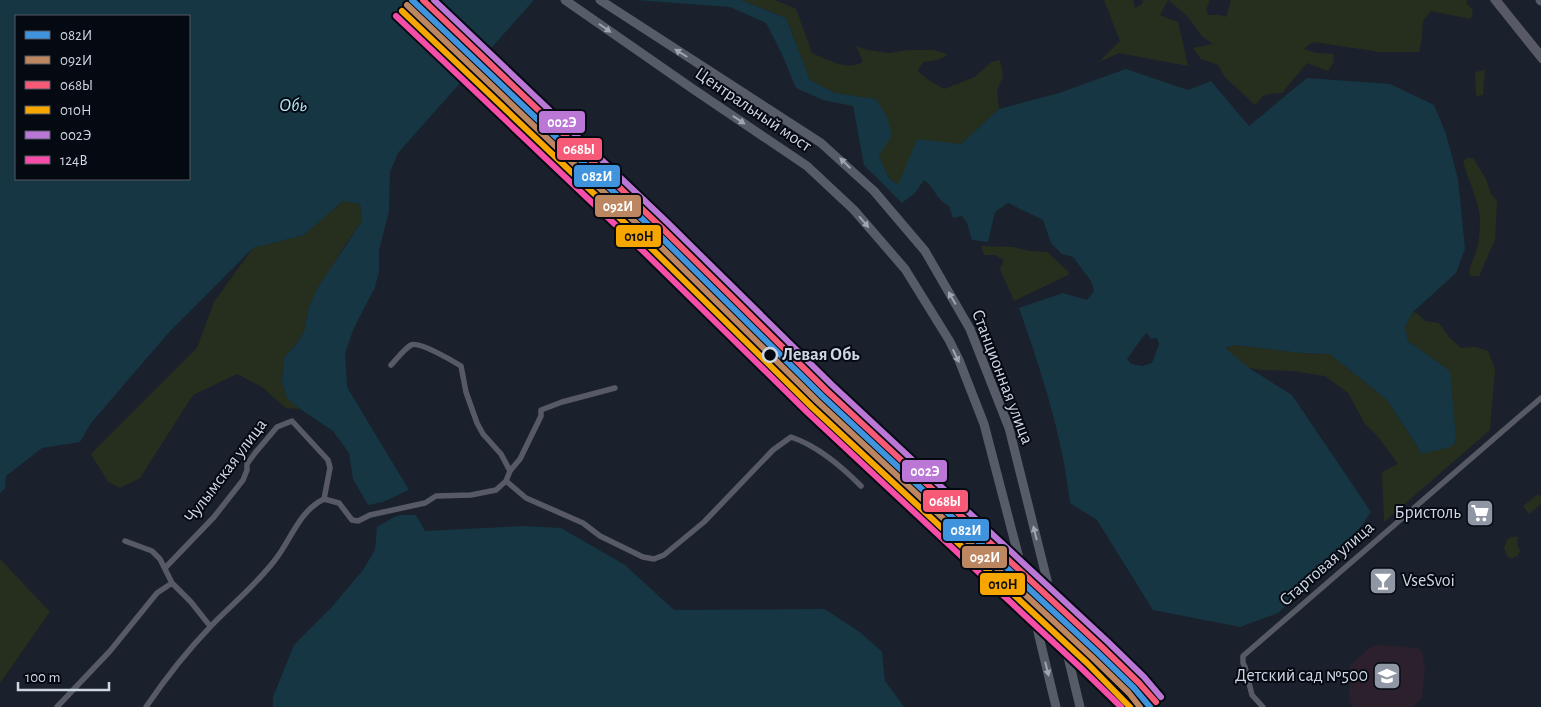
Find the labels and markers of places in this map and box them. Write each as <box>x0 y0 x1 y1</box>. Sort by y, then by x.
place label: Левая Обь <box>782 346 860 364</box>
marker: Левая Обь <box>762 347 778 363</box>
supermarket icon: Бристоль <box>1465 498 1495 528</box>
place label: Бристоль <box>1394 504 1461 522</box>
bar icon: VseSvoi <box>1368 566 1398 596</box>
place label: VseSvoi <box>1402 572 1455 590</box>
school or university icon: Детский сад №500 <box>1372 661 1402 691</box>
place label: Детский сад №500 <box>1235 667 1368 685</box>

